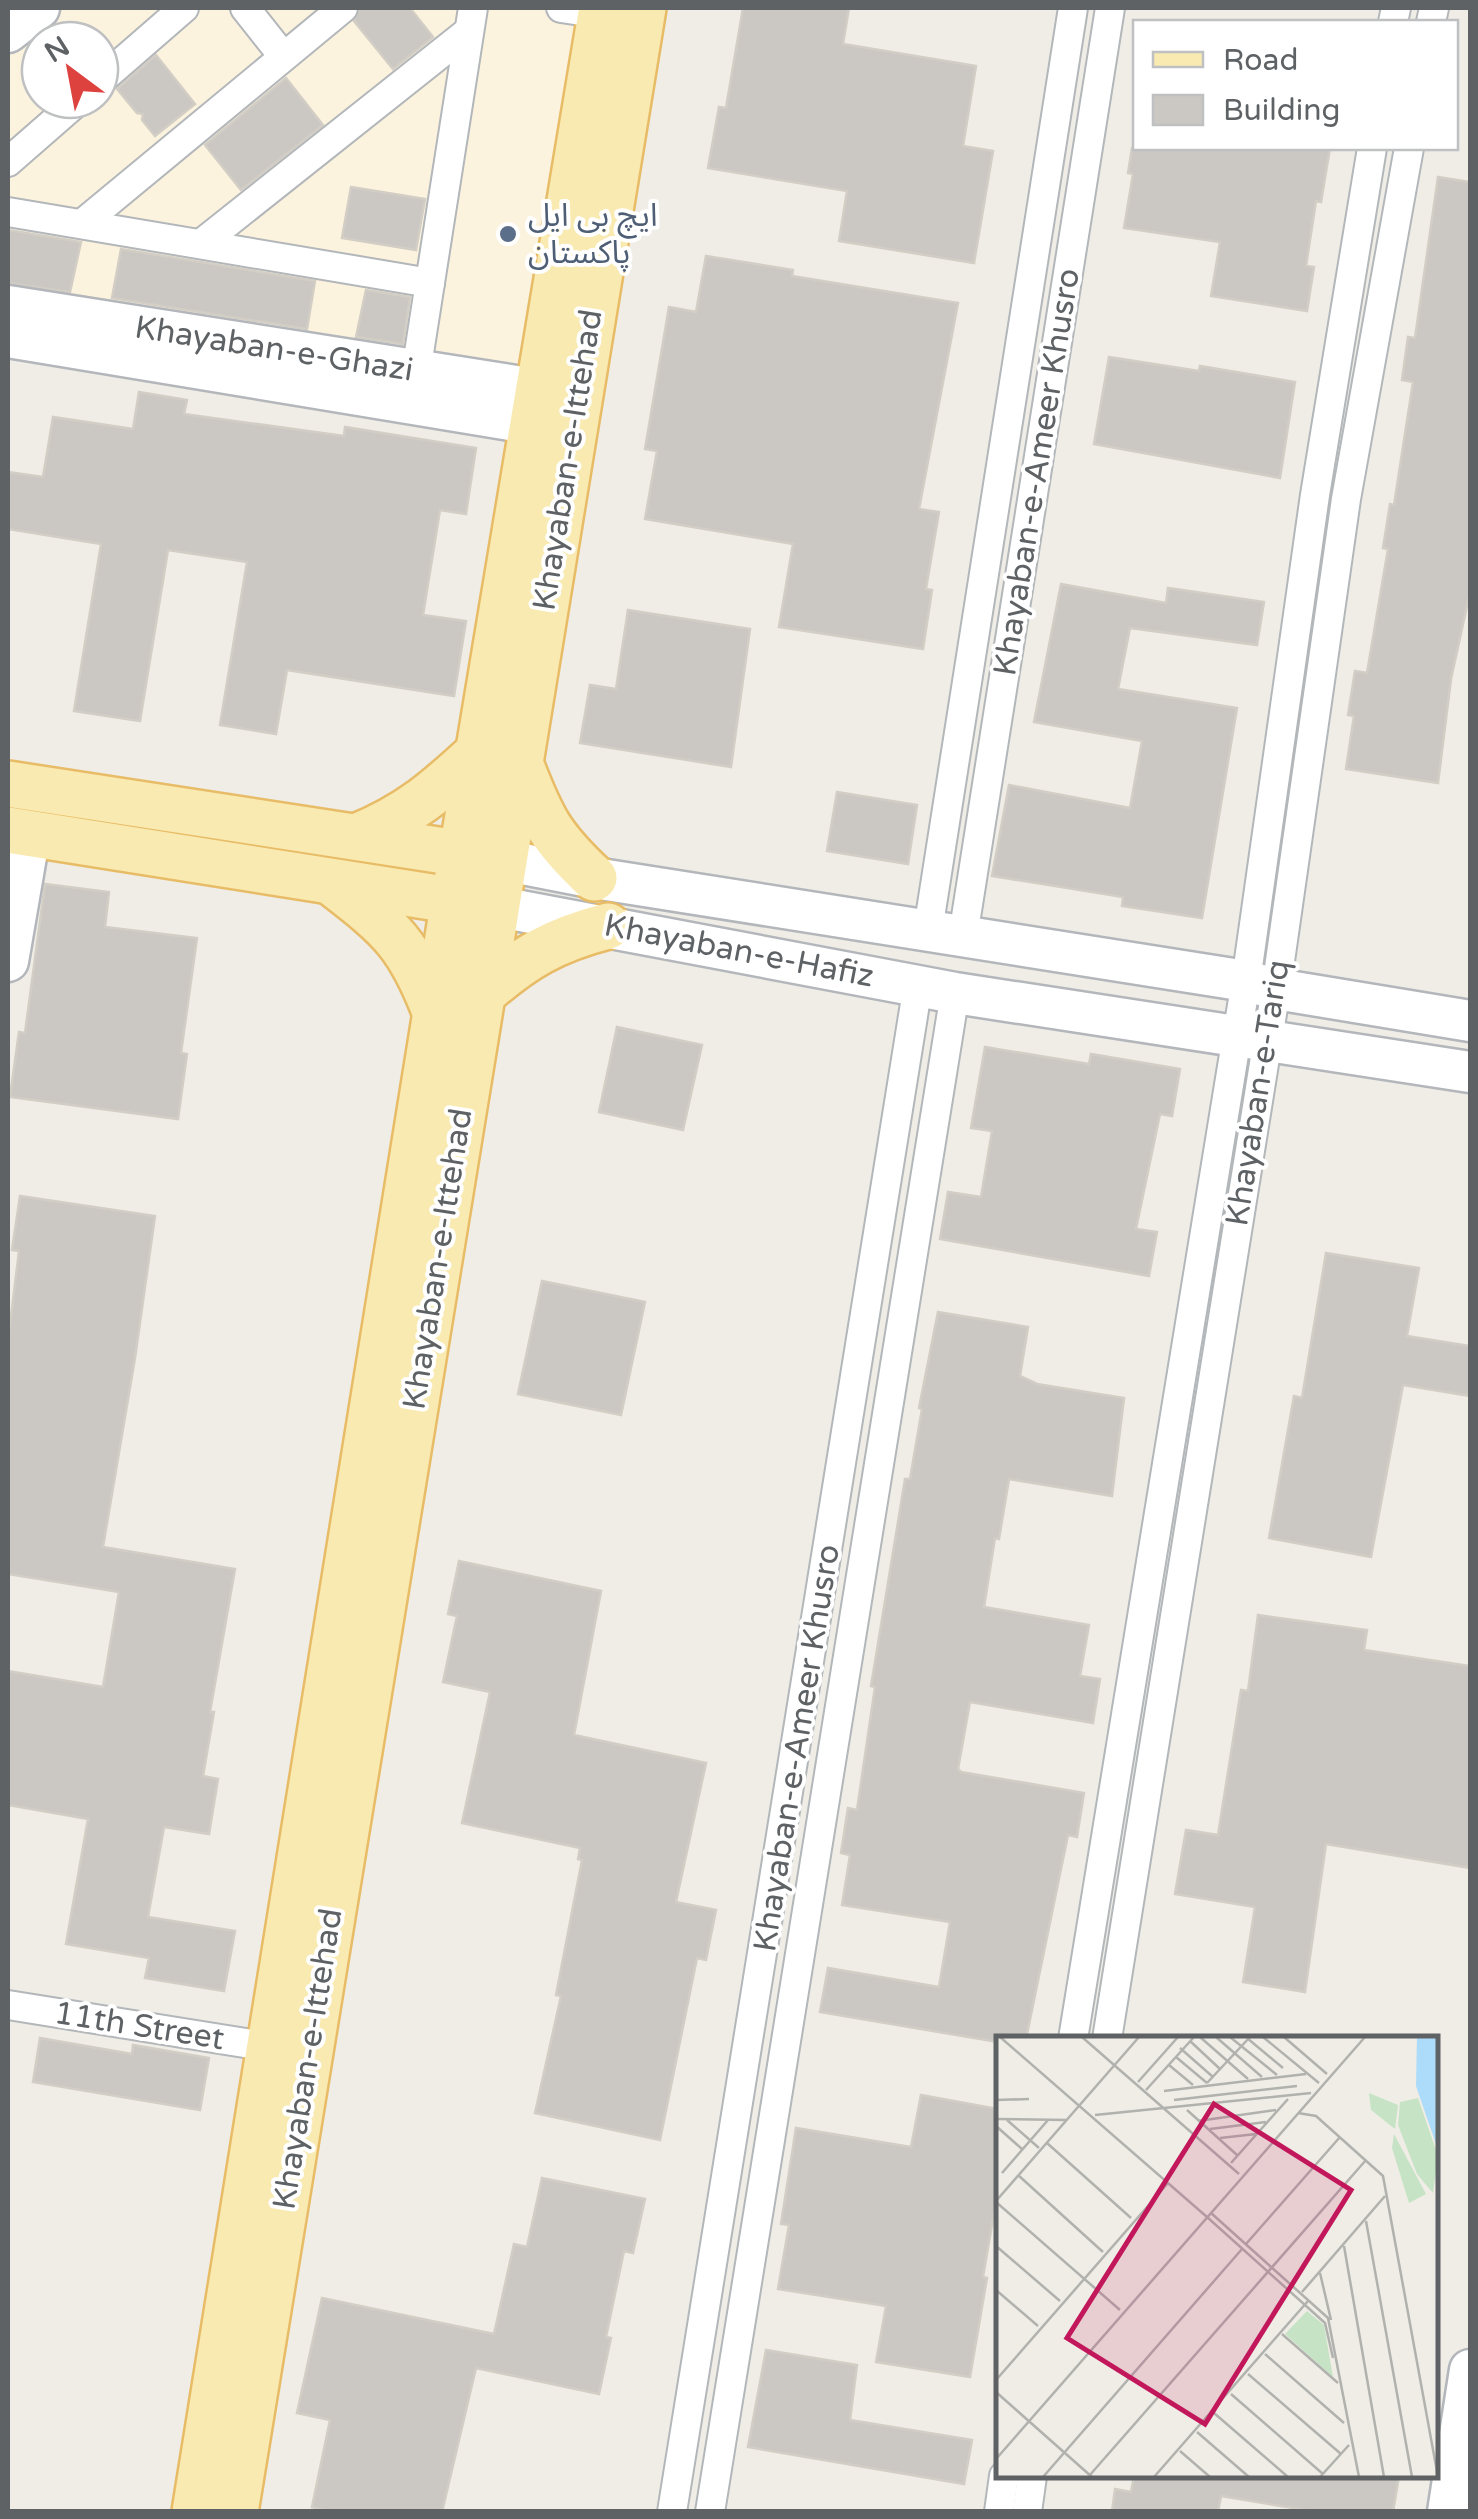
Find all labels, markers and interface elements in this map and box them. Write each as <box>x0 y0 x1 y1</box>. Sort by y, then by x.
north arrow <box>20 20 120 120</box>
legend <box>1133 20 1458 150</box>
text: N <box>39 29 76 70</box>
text: Road <box>1223 42 1298 79</box>
text: Building <box>1223 92 1340 129</box>
place label: ایچ بی ایل پاکستان <box>528 197 658 272</box>
marker: ایچ بی ایل پاکستان <box>497 223 519 245</box>
street label: Khayaban-e-Ameer Khusro <box>986 266 1088 678</box>
street label: Khayaban-e-Ittehad <box>525 307 611 613</box>
street label: Khayaban-e-Ghazi <box>132 308 416 390</box>
street label: Khayaban-e-Hafiz <box>601 906 877 996</box>
street label: Khayaban-e-Tariq <box>1218 957 1298 1229</box>
street label: Khayaban-e-Ittehad <box>395 1106 481 1412</box>
street label: Khayaban-e-Ameer Khusro <box>746 1542 848 1954</box>
street label: Khayaban-e-Ittehad <box>265 1906 351 2212</box>
street label: 11th Street <box>51 1994 227 2058</box>
inset map <box>996 2036 1438 2479</box>

